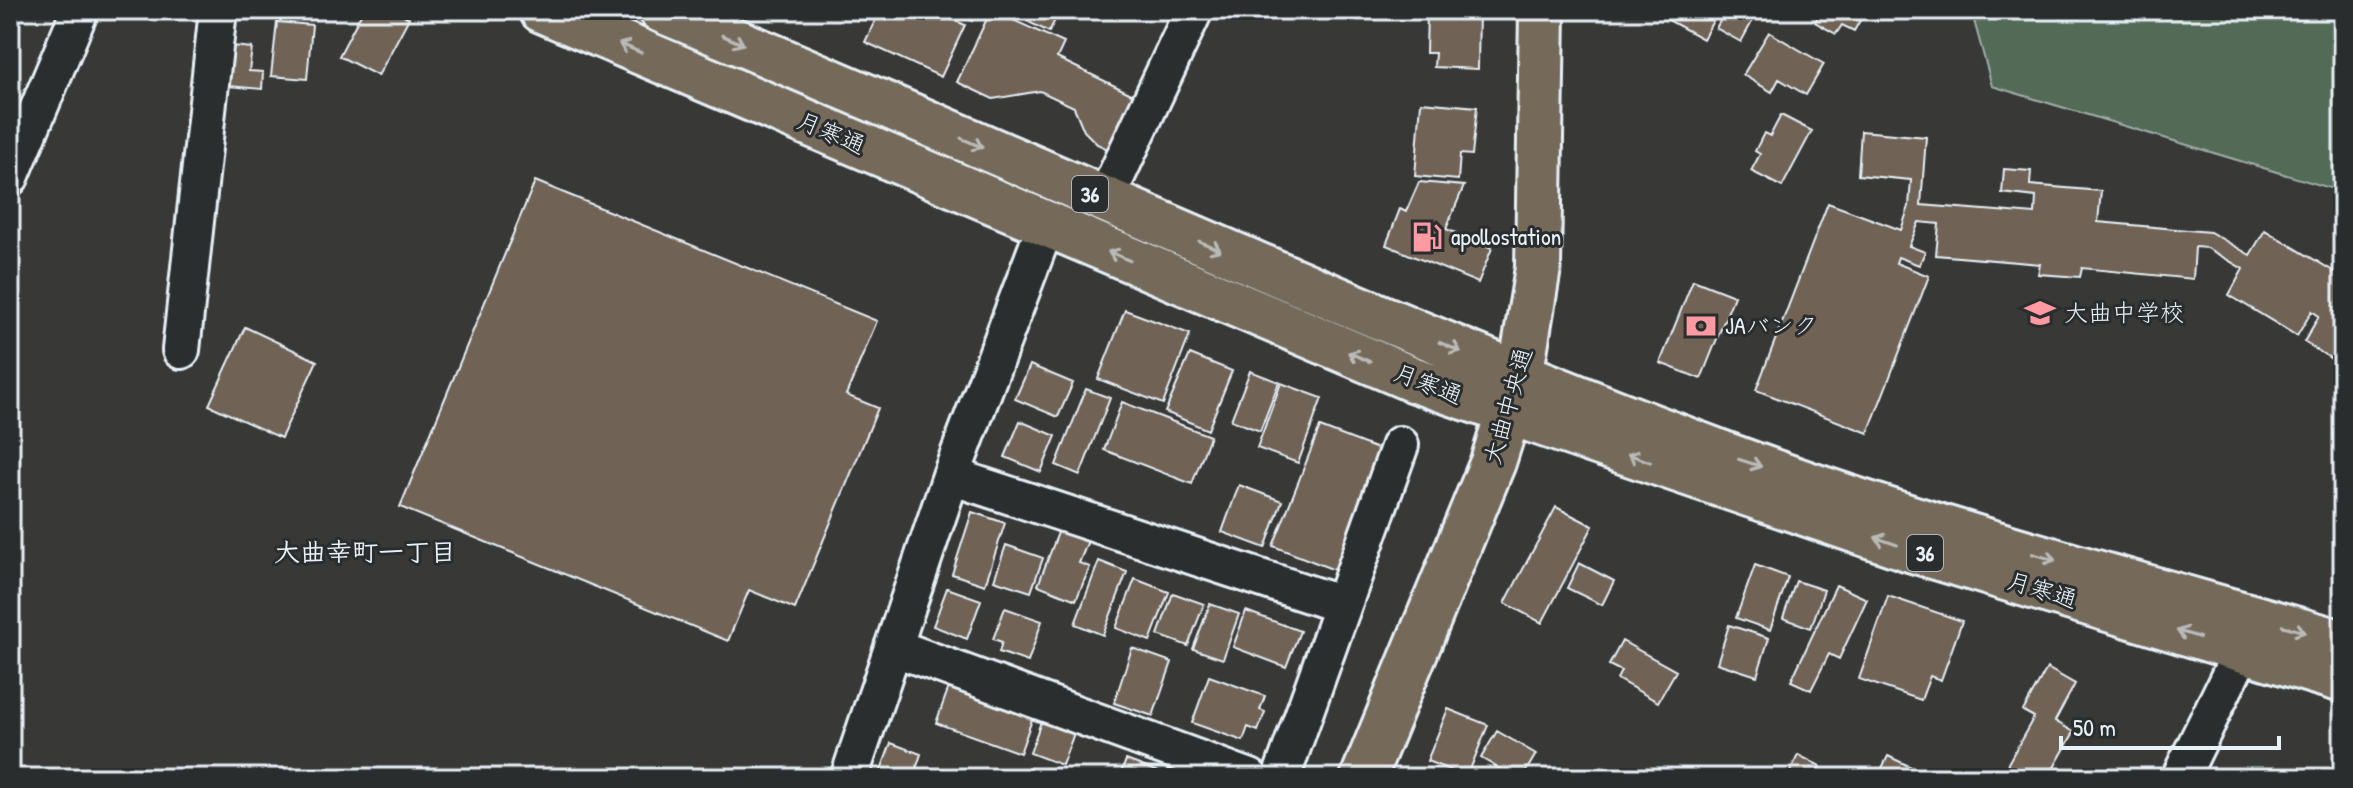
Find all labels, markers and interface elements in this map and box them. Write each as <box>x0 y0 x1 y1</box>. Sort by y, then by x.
one-way arrow <box>720 34 744 49</box>
one-way arrow <box>619 39 643 54</box>
street label: 月寒通 <box>792 103 871 161</box>
one-way arrow <box>959 136 983 151</box>
road number: 36 <box>1072 176 1108 212</box>
fuel station icon: apollostation <box>1410 220 1444 254</box>
place label: apollostation <box>1451 220 1561 252</box>
one-way arrow <box>1197 240 1222 255</box>
one-way arrow <box>1107 248 1132 262</box>
school or university icon: 大曲中学校 <box>2023 296 2057 330</box>
place label: 大曲中学校 <box>2064 296 2184 328</box>
bank icon: JAバンク <box>1684 309 1718 343</box>
place label: JAバンク <box>1725 309 1818 341</box>
one-way arrow <box>1437 340 1462 355</box>
street label: 大曲中央通 <box>1475 344 1539 468</box>
one-way arrow <box>1347 348 1372 363</box>
street label: 月寒通 <box>1389 355 1468 411</box>
one-way arrow <box>1627 450 1653 465</box>
one-way arrow <box>1738 457 1763 472</box>
one-way arrow <box>1873 532 1898 547</box>
district label: 大曲幸町一丁目 <box>274 534 456 569</box>
road number: 36 <box>1907 535 1943 571</box>
one-way arrow <box>2031 550 2056 565</box>
street label: 月寒通 <box>2003 563 2081 615</box>
one-way arrow <box>2280 622 2306 637</box>
one-way arrow <box>2175 626 2201 641</box>
scale bar <box>2061 700 2279 750</box>
text: 50 m <box>2073 711 2116 743</box>

